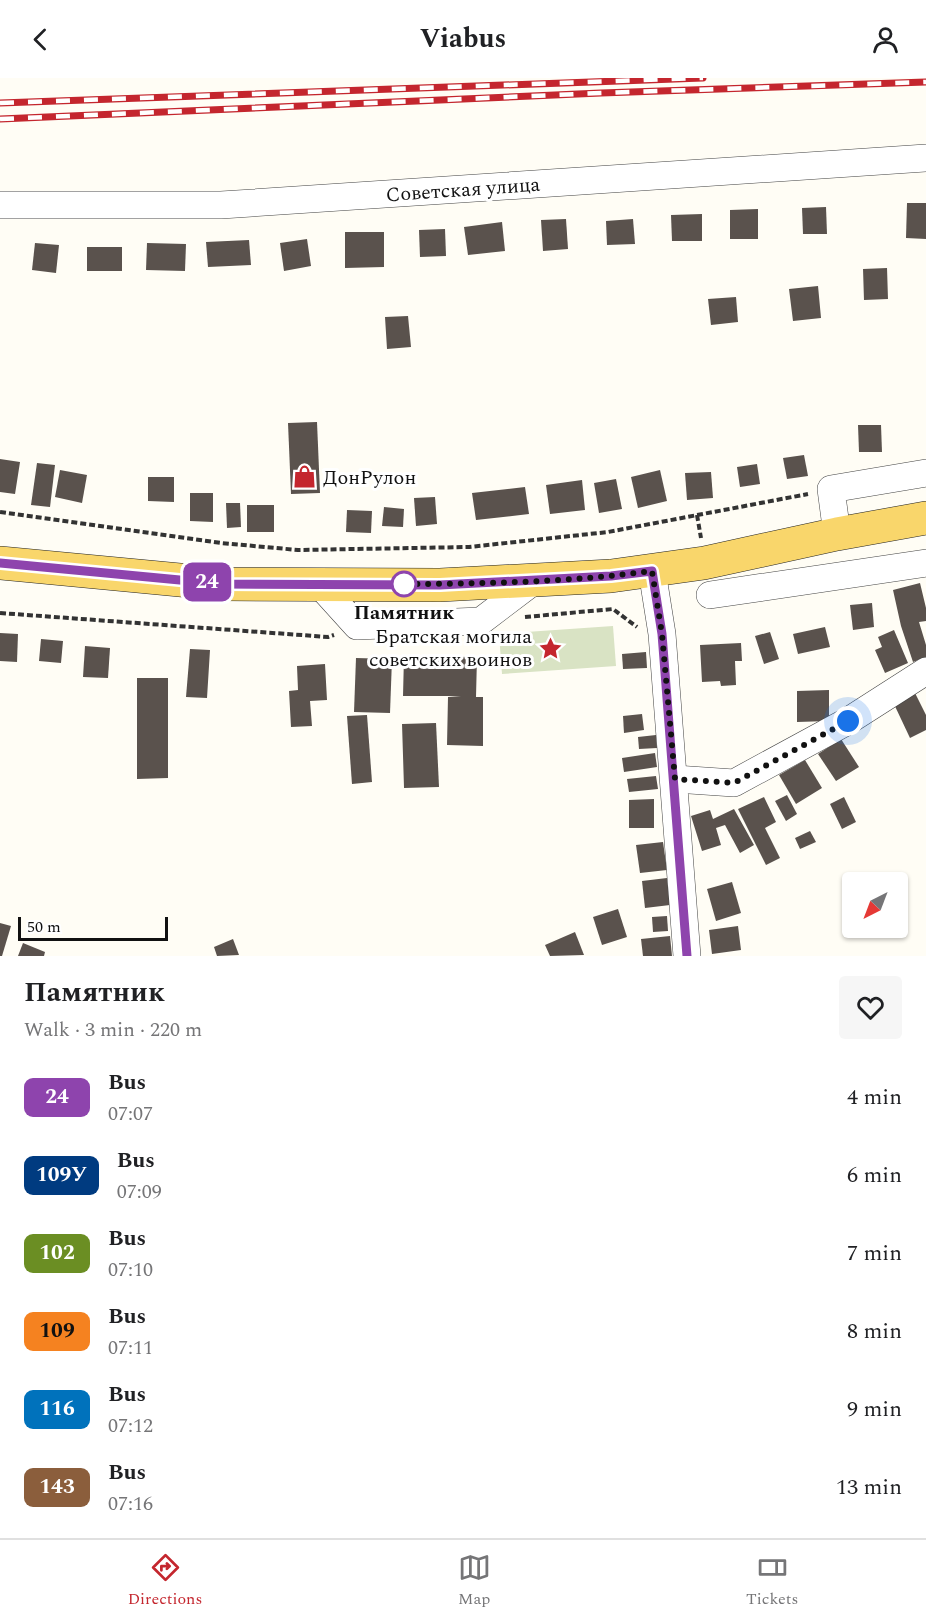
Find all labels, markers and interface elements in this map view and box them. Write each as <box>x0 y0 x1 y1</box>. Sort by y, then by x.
text: Viabus <box>420 18 506 60</box>
icon: back <box>24 23 57 56</box>
icon: person <box>869 23 902 56</box>
street label: Советская улица <box>385 170 541 210</box>
place label: ДонРулон <box>323 463 416 493</box>
shop icon: ДонРулон <box>292 464 318 490</box>
line badge: 24 <box>180 562 234 602</box>
text: 24 <box>195 566 219 598</box>
marker: Памятник <box>391 571 417 597</box>
place label: Памятник <box>354 598 454 628</box>
place label: Братская могила советских воинов <box>369 622 532 675</box>
place icon: Братская могила советских воинов <box>537 635 563 661</box>
your location <box>833 706 863 736</box>
north arrow <box>842 872 908 938</box>
map controls <box>842 872 908 938</box>
scale bar <box>18 914 168 941</box>
text: 50 m <box>27 915 61 939</box>
text: Памятник <box>24 971 165 1014</box>
button: heart <box>839 976 902 1039</box>
text: Walk · 3 min · 220 m <box>24 1015 202 1045</box>
text: Bus <box>108 1066 146 1099</box>
text: 24 <box>45 1081 69 1113</box>
text: 4 min <box>847 1081 902 1114</box>
text: 07:07 <box>108 1099 153 1129</box>
text: Bus <box>117 1144 155 1177</box>
text: 109У <box>36 1159 87 1191</box>
text: 6 min <box>847 1159 902 1192</box>
text: 07:09 <box>117 1177 162 1207</box>
text: Bus <box>108 1222 146 1255</box>
text: 102 <box>39 1237 75 1269</box>
text: 7 min <box>847 1237 902 1270</box>
text: 07:10 <box>108 1255 153 1285</box>
text: Bus <box>108 1300 146 1333</box>
text: 109 <box>39 1315 75 1347</box>
text: 8 min <box>847 1315 902 1348</box>
text: 07:11 <box>108 1333 153 1363</box>
text: Bus <box>108 1378 146 1411</box>
text: 116 <box>39 1393 75 1425</box>
text: 9 min <box>847 1393 902 1426</box>
text: 07:12 <box>108 1411 153 1441</box>
text: Bus <box>108 1456 146 1489</box>
text: 143 <box>39 1471 75 1503</box>
text: 13 min <box>836 1471 902 1504</box>
text: 07:16 <box>108 1489 153 1519</box>
tab: Directions <box>128 1551 202 1611</box>
tab: Map <box>458 1551 491 1611</box>
tab: Tickets <box>746 1551 798 1611</box>

